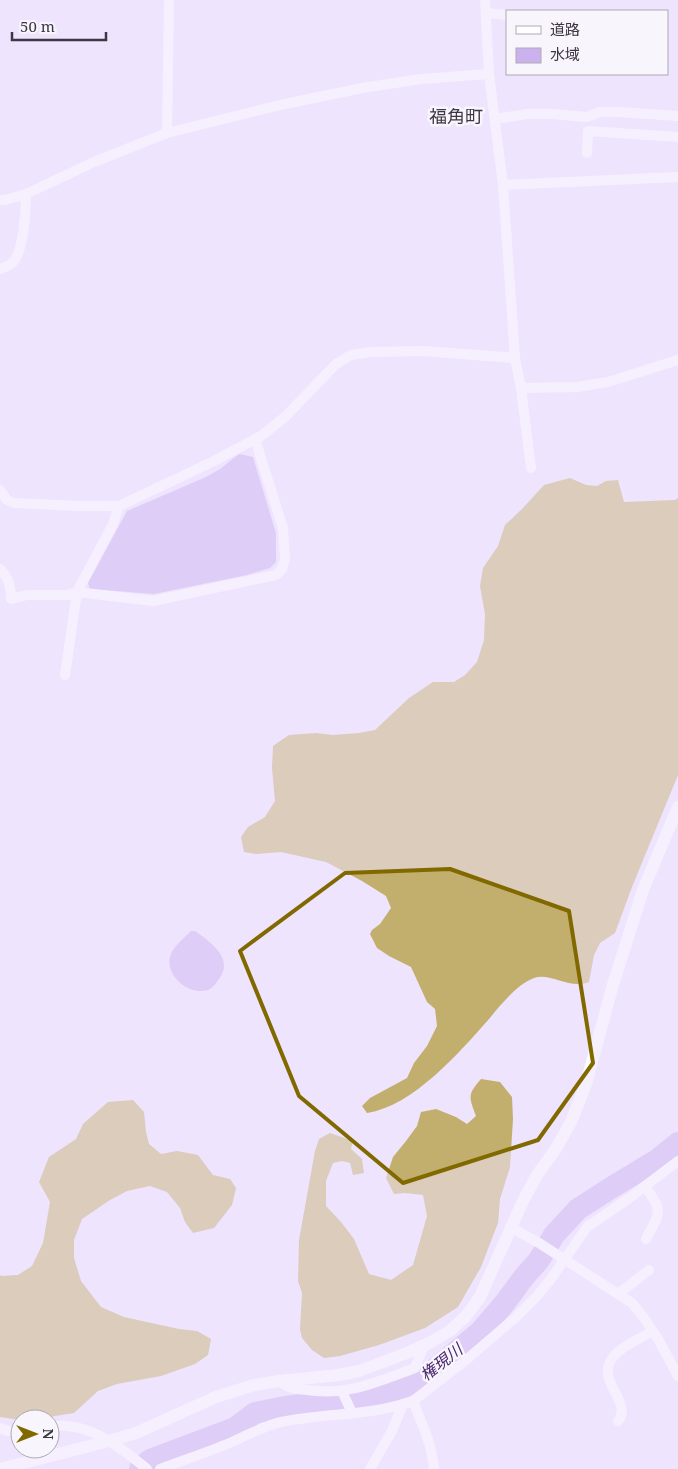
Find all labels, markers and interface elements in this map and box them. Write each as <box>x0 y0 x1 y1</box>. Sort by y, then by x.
scale bar <box>12 10 106 42</box>
legend <box>506 10 668 75</box>
text: 50 m <box>20 16 55 36</box>
text: 道路 <box>550 19 580 39</box>
text: 水域 <box>550 44 580 64</box>
district label: 福角町 <box>429 104 483 128</box>
water label: 権現川 <box>415 1337 468 1385</box>
north arrow <box>10 1409 60 1459</box>
text: N <box>39 1428 58 1440</box>

